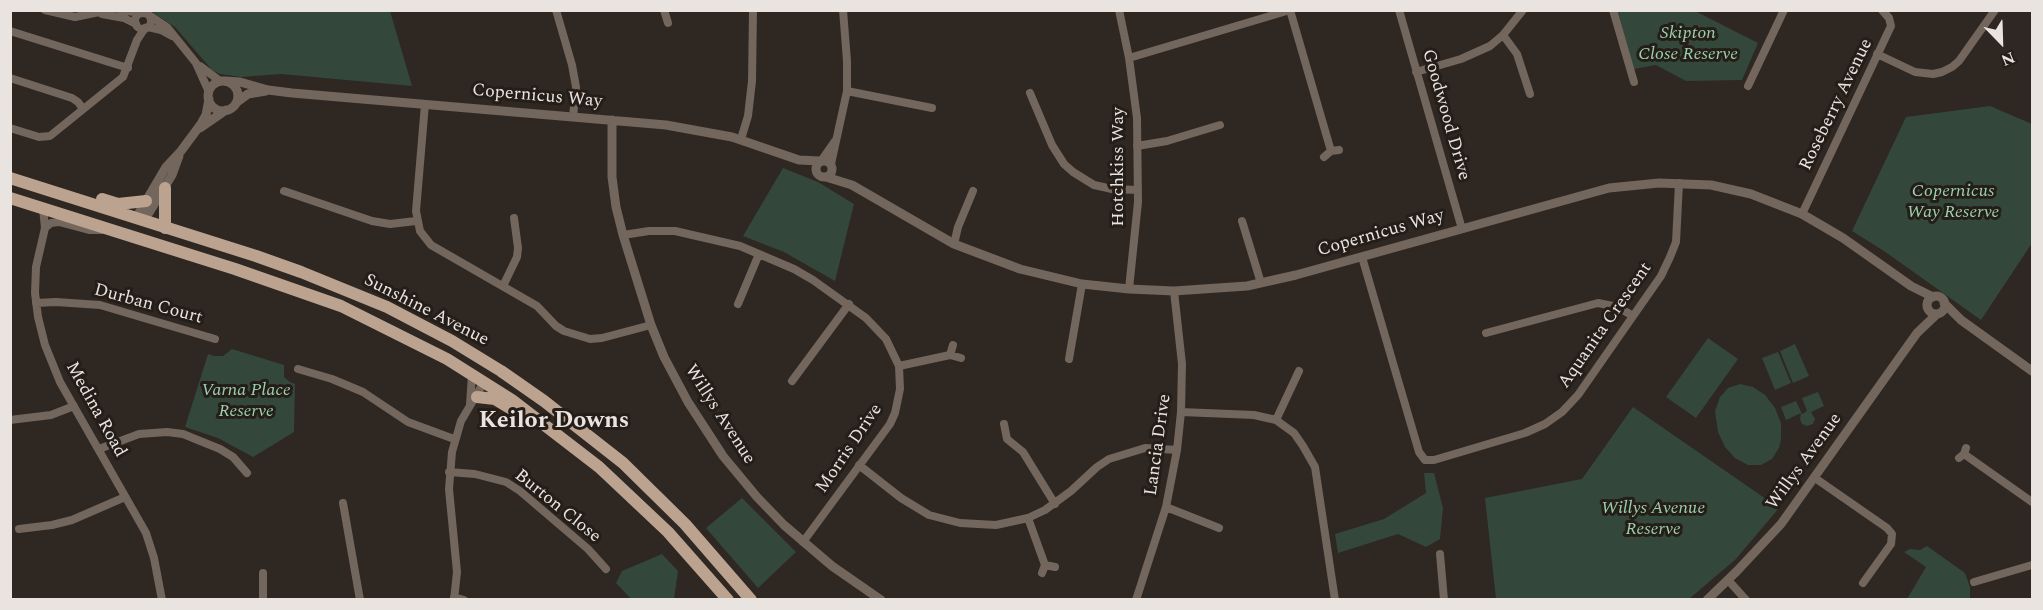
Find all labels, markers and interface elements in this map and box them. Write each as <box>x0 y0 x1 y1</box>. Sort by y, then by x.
north arrow <box>1971 12 2031 72</box>
park label: Skipton Close Reserve <box>1638 23 1738 66</box>
street label: Roseberry Avenue <box>1796 36 1878 174</box>
text: N <box>1997 45 2019 72</box>
street label: Goodwood Drive <box>1416 47 1474 183</box>
street label: Copernicus Way <box>471 81 603 113</box>
street label: Hotchkiss Way <box>1108 107 1130 227</box>
park label: Copernicus Way Reserve <box>1907 181 1999 224</box>
street label: Copernicus Way <box>1315 206 1447 262</box>
street label: Aquanita Crescent <box>1555 259 1657 393</box>
street label: Sunshine Avenue <box>360 270 492 352</box>
street label: Durban Court <box>91 280 205 330</box>
street label: Medina Road <box>60 358 130 462</box>
street label: Willys Avenue <box>679 361 759 469</box>
park label: Varna Place Reserve <box>201 380 291 422</box>
street label: Lancia Drive <box>1141 393 1177 497</box>
street label: Morris Drive <box>812 400 888 498</box>
district label: Keilor Downs <box>479 408 629 436</box>
street label: Willys Avenue <box>1763 410 1847 514</box>
street label: Burton Close <box>510 466 604 548</box>
park label: Willys Avenue Reserve <box>1601 498 1705 540</box>

